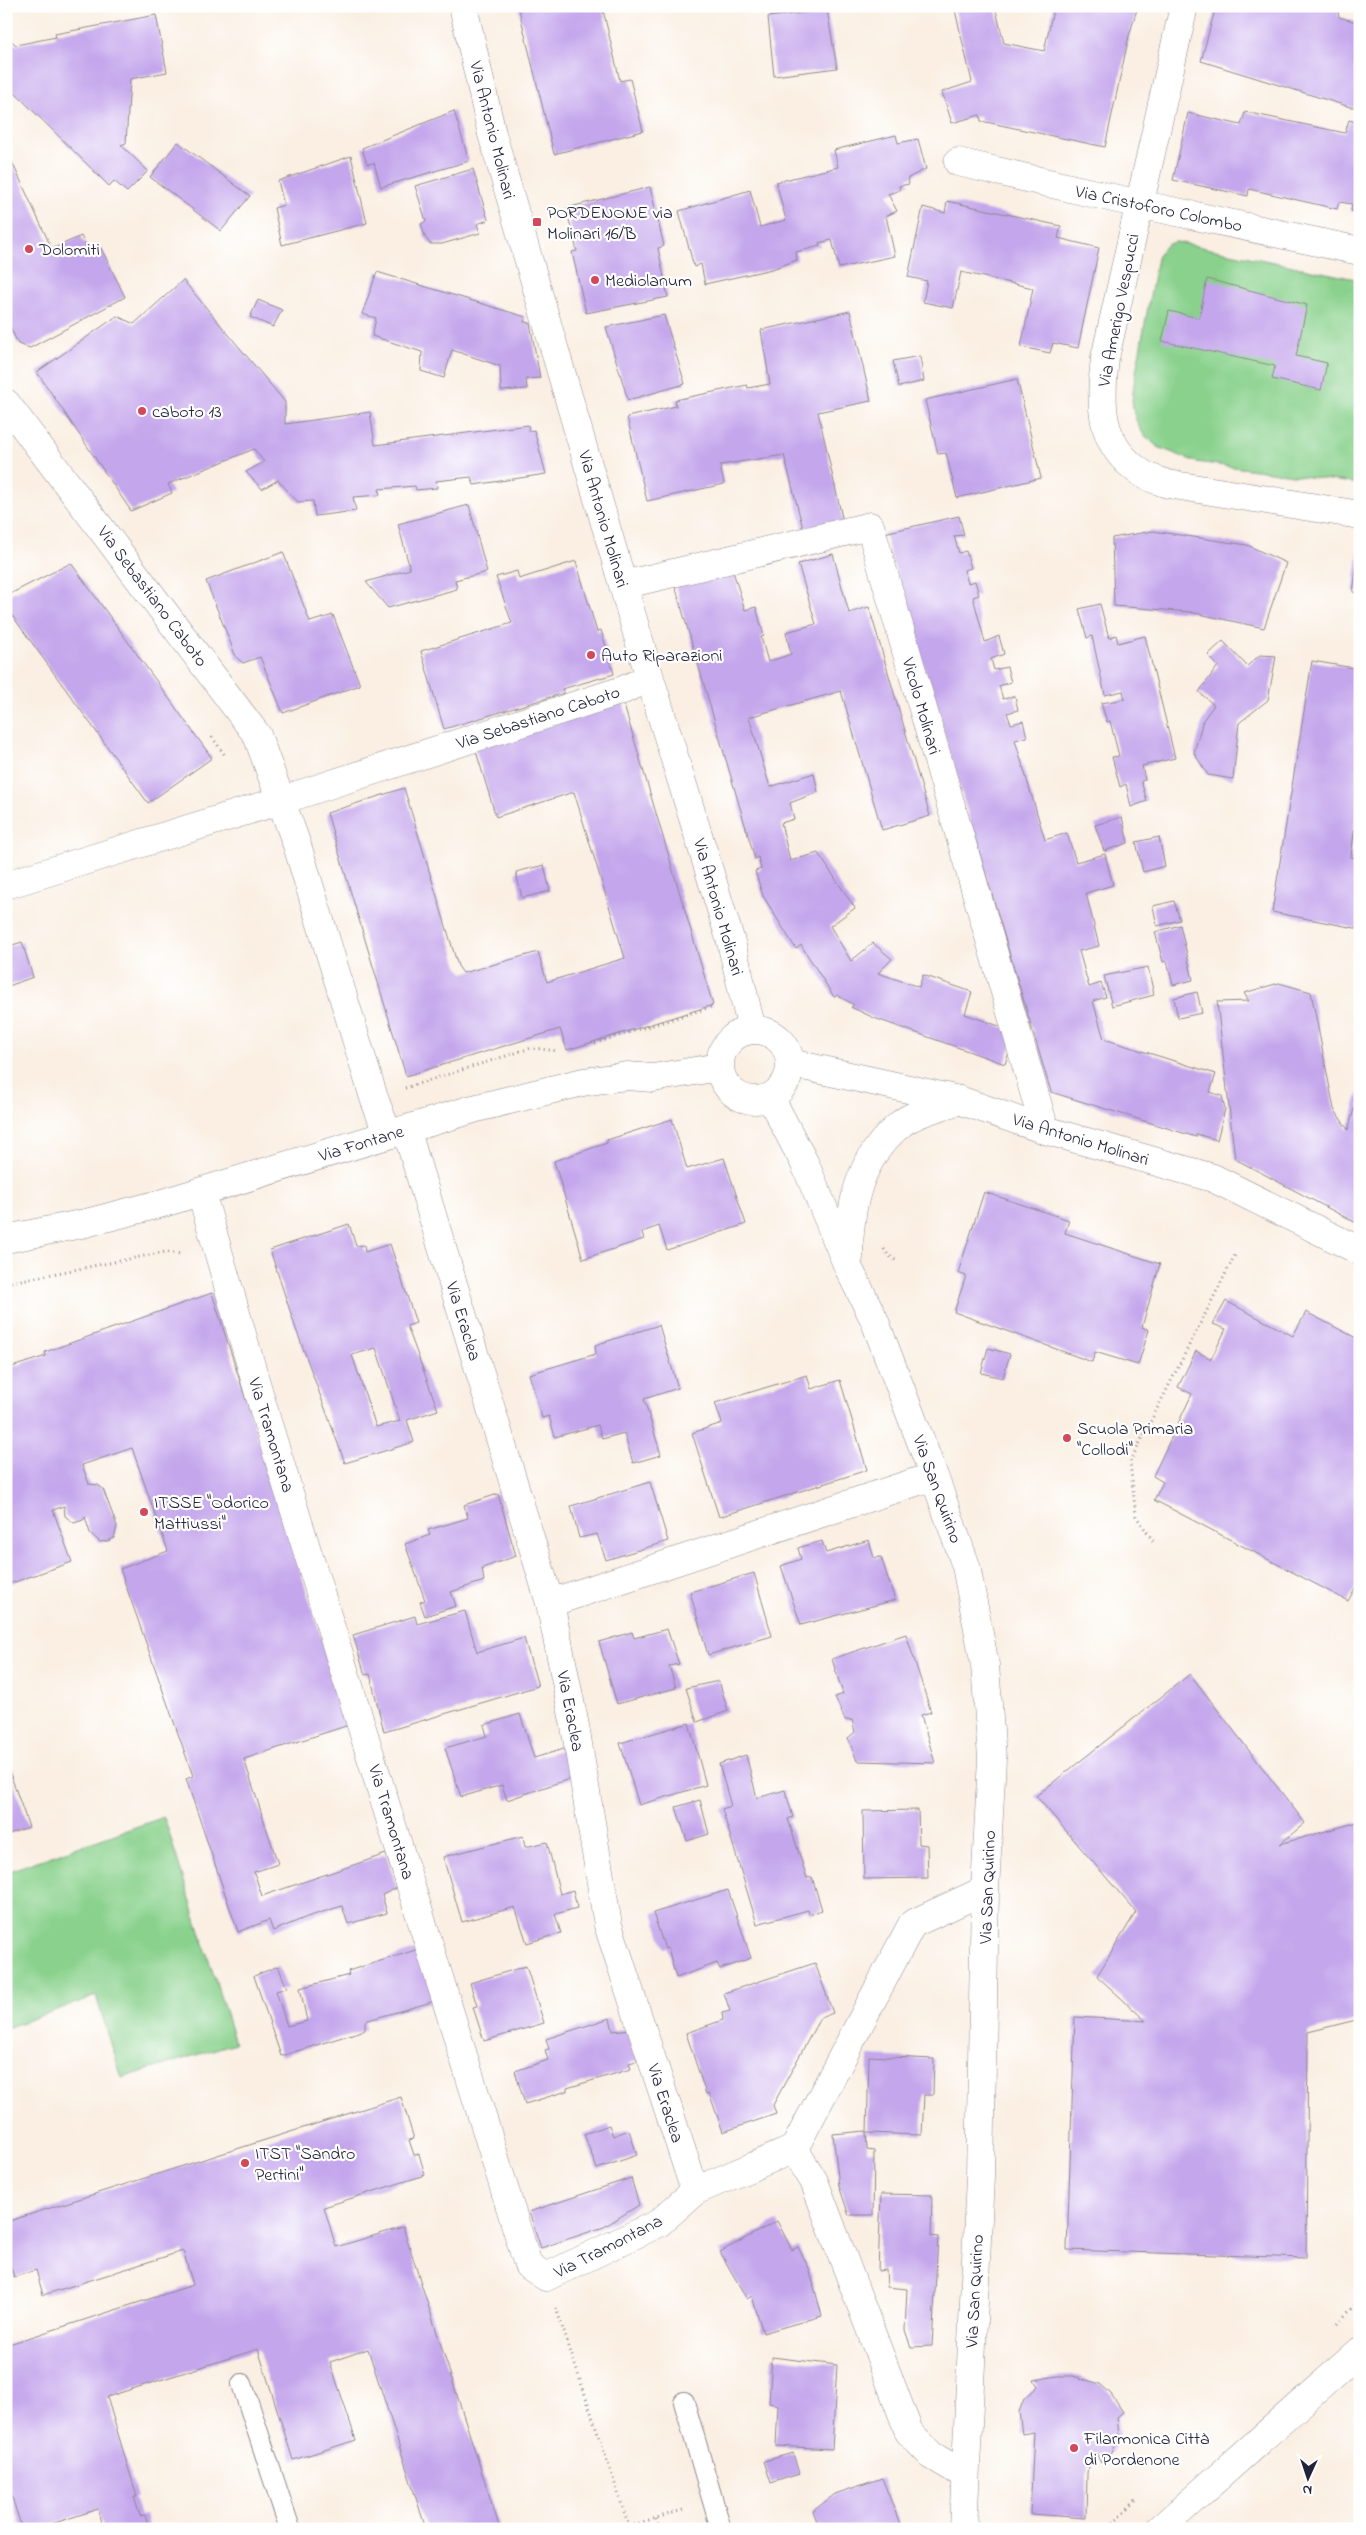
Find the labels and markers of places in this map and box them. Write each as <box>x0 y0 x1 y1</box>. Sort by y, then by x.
place label: PORDENONE via Molinari 16/B <box>547 201 673 248</box>
marker: PORDENONE via Molinari 16/B <box>531 216 543 228</box>
place label: Dolomiti <box>38 238 100 264</box>
marker: Dolomiti <box>23 243 35 255</box>
place label: Mediolanum <box>605 269 692 295</box>
marker: Mediolanum <box>589 274 601 286</box>
place label: caboto 13 <box>152 400 222 426</box>
marker: caboto 13 <box>136 405 148 417</box>
place label: Auto Riparazioni <box>601 644 723 670</box>
marker: Auto Riparazioni <box>585 649 597 661</box>
place label: Scuola Primaria "Collodi" <box>1077 1417 1193 1464</box>
marker: Scuola Primaria "Collodi" <box>1061 1432 1073 1444</box>
place label: ITSSE "Odorico Mattiussi" <box>154 1491 269 1538</box>
marker: ITSSE "Odorico Mattiussi" <box>138 1506 150 1518</box>
place label: ITST "Sandro Pertini" <box>255 2142 355 2189</box>
marker: ITST "Sandro Pertini" <box>239 2157 251 2169</box>
place label: Filarmonica Città di Pordenone <box>1083 2427 1209 2474</box>
marker: Filarmonica Città di Pordenone <box>1068 2442 1080 2454</box>

